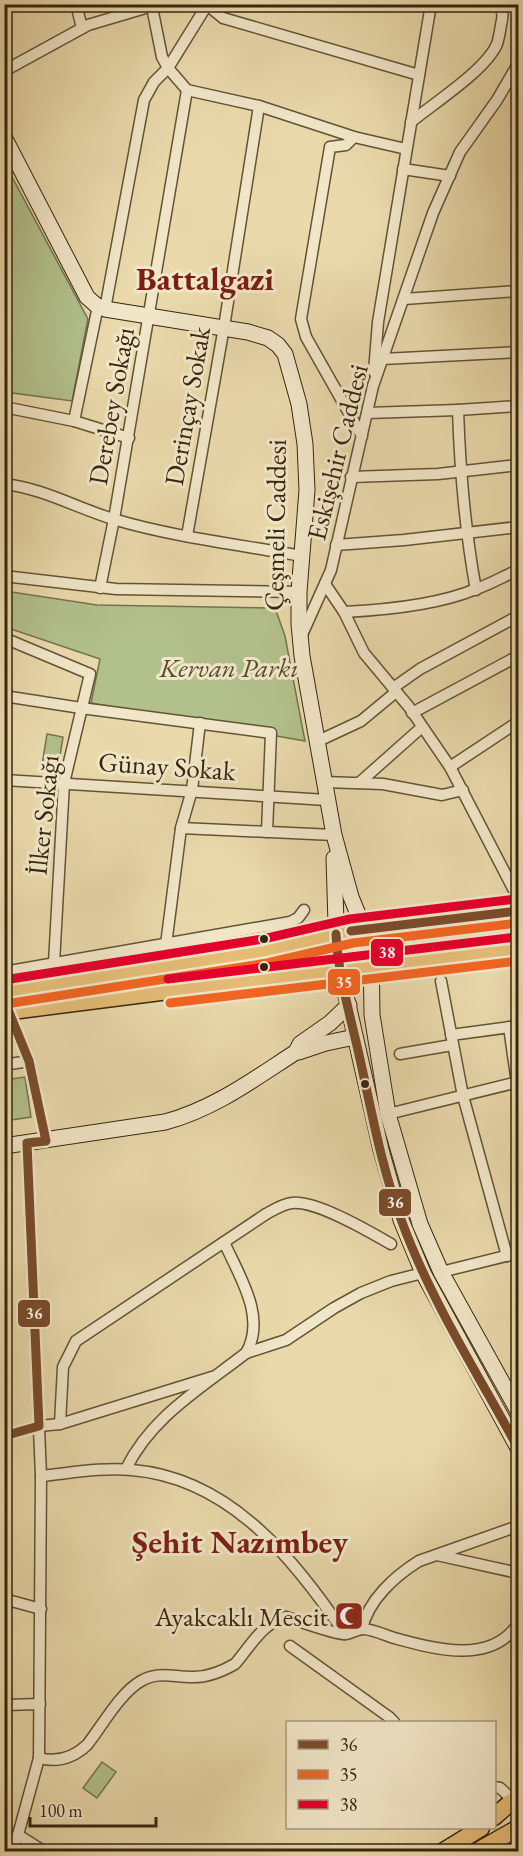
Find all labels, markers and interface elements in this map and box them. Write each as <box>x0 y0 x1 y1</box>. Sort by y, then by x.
district label: Battalgazi <box>136 257 274 300</box>
street label: Derebey Sokağı <box>80 324 142 488</box>
street label: Derinçay Sokak <box>156 324 218 488</box>
street label: Eskişehir Caddesi <box>298 360 376 544</box>
street label: Çeşmeli Caddesi <box>256 439 294 611</box>
park label: Kervan Parkı <box>159 650 298 685</box>
street label: Günay Sokak <box>97 744 237 788</box>
street label: İlker Sokağı <box>19 753 67 877</box>
unlabelled marker <box>258 933 270 945</box>
line badge: 38 <box>370 938 404 967</box>
text: 38 <box>379 942 395 963</box>
unlabelled marker <box>258 961 270 973</box>
line badge: 35 <box>327 968 361 996</box>
text: 35 <box>336 972 352 993</box>
unlabelled marker <box>359 1078 371 1090</box>
line badge: 36 <box>378 1188 412 1217</box>
text: 36 <box>387 1192 404 1213</box>
line badge: 36 <box>17 1299 51 1328</box>
text: 36 <box>26 1303 43 1324</box>
district label: Şehit Nazımbey <box>132 1520 349 1563</box>
place label: Ayakcaklı Mescit <box>154 1599 329 1634</box>
mosque icon: Ayakcaklı Mescit <box>333 1600 365 1632</box>
legend <box>286 1721 496 1829</box>
text: 36 <box>340 1733 358 1756</box>
text: 35 <box>340 1763 357 1786</box>
scale bar <box>30 1790 156 1828</box>
text: 38 <box>340 1793 357 1816</box>
text: 100 m <box>39 1799 83 1822</box>

